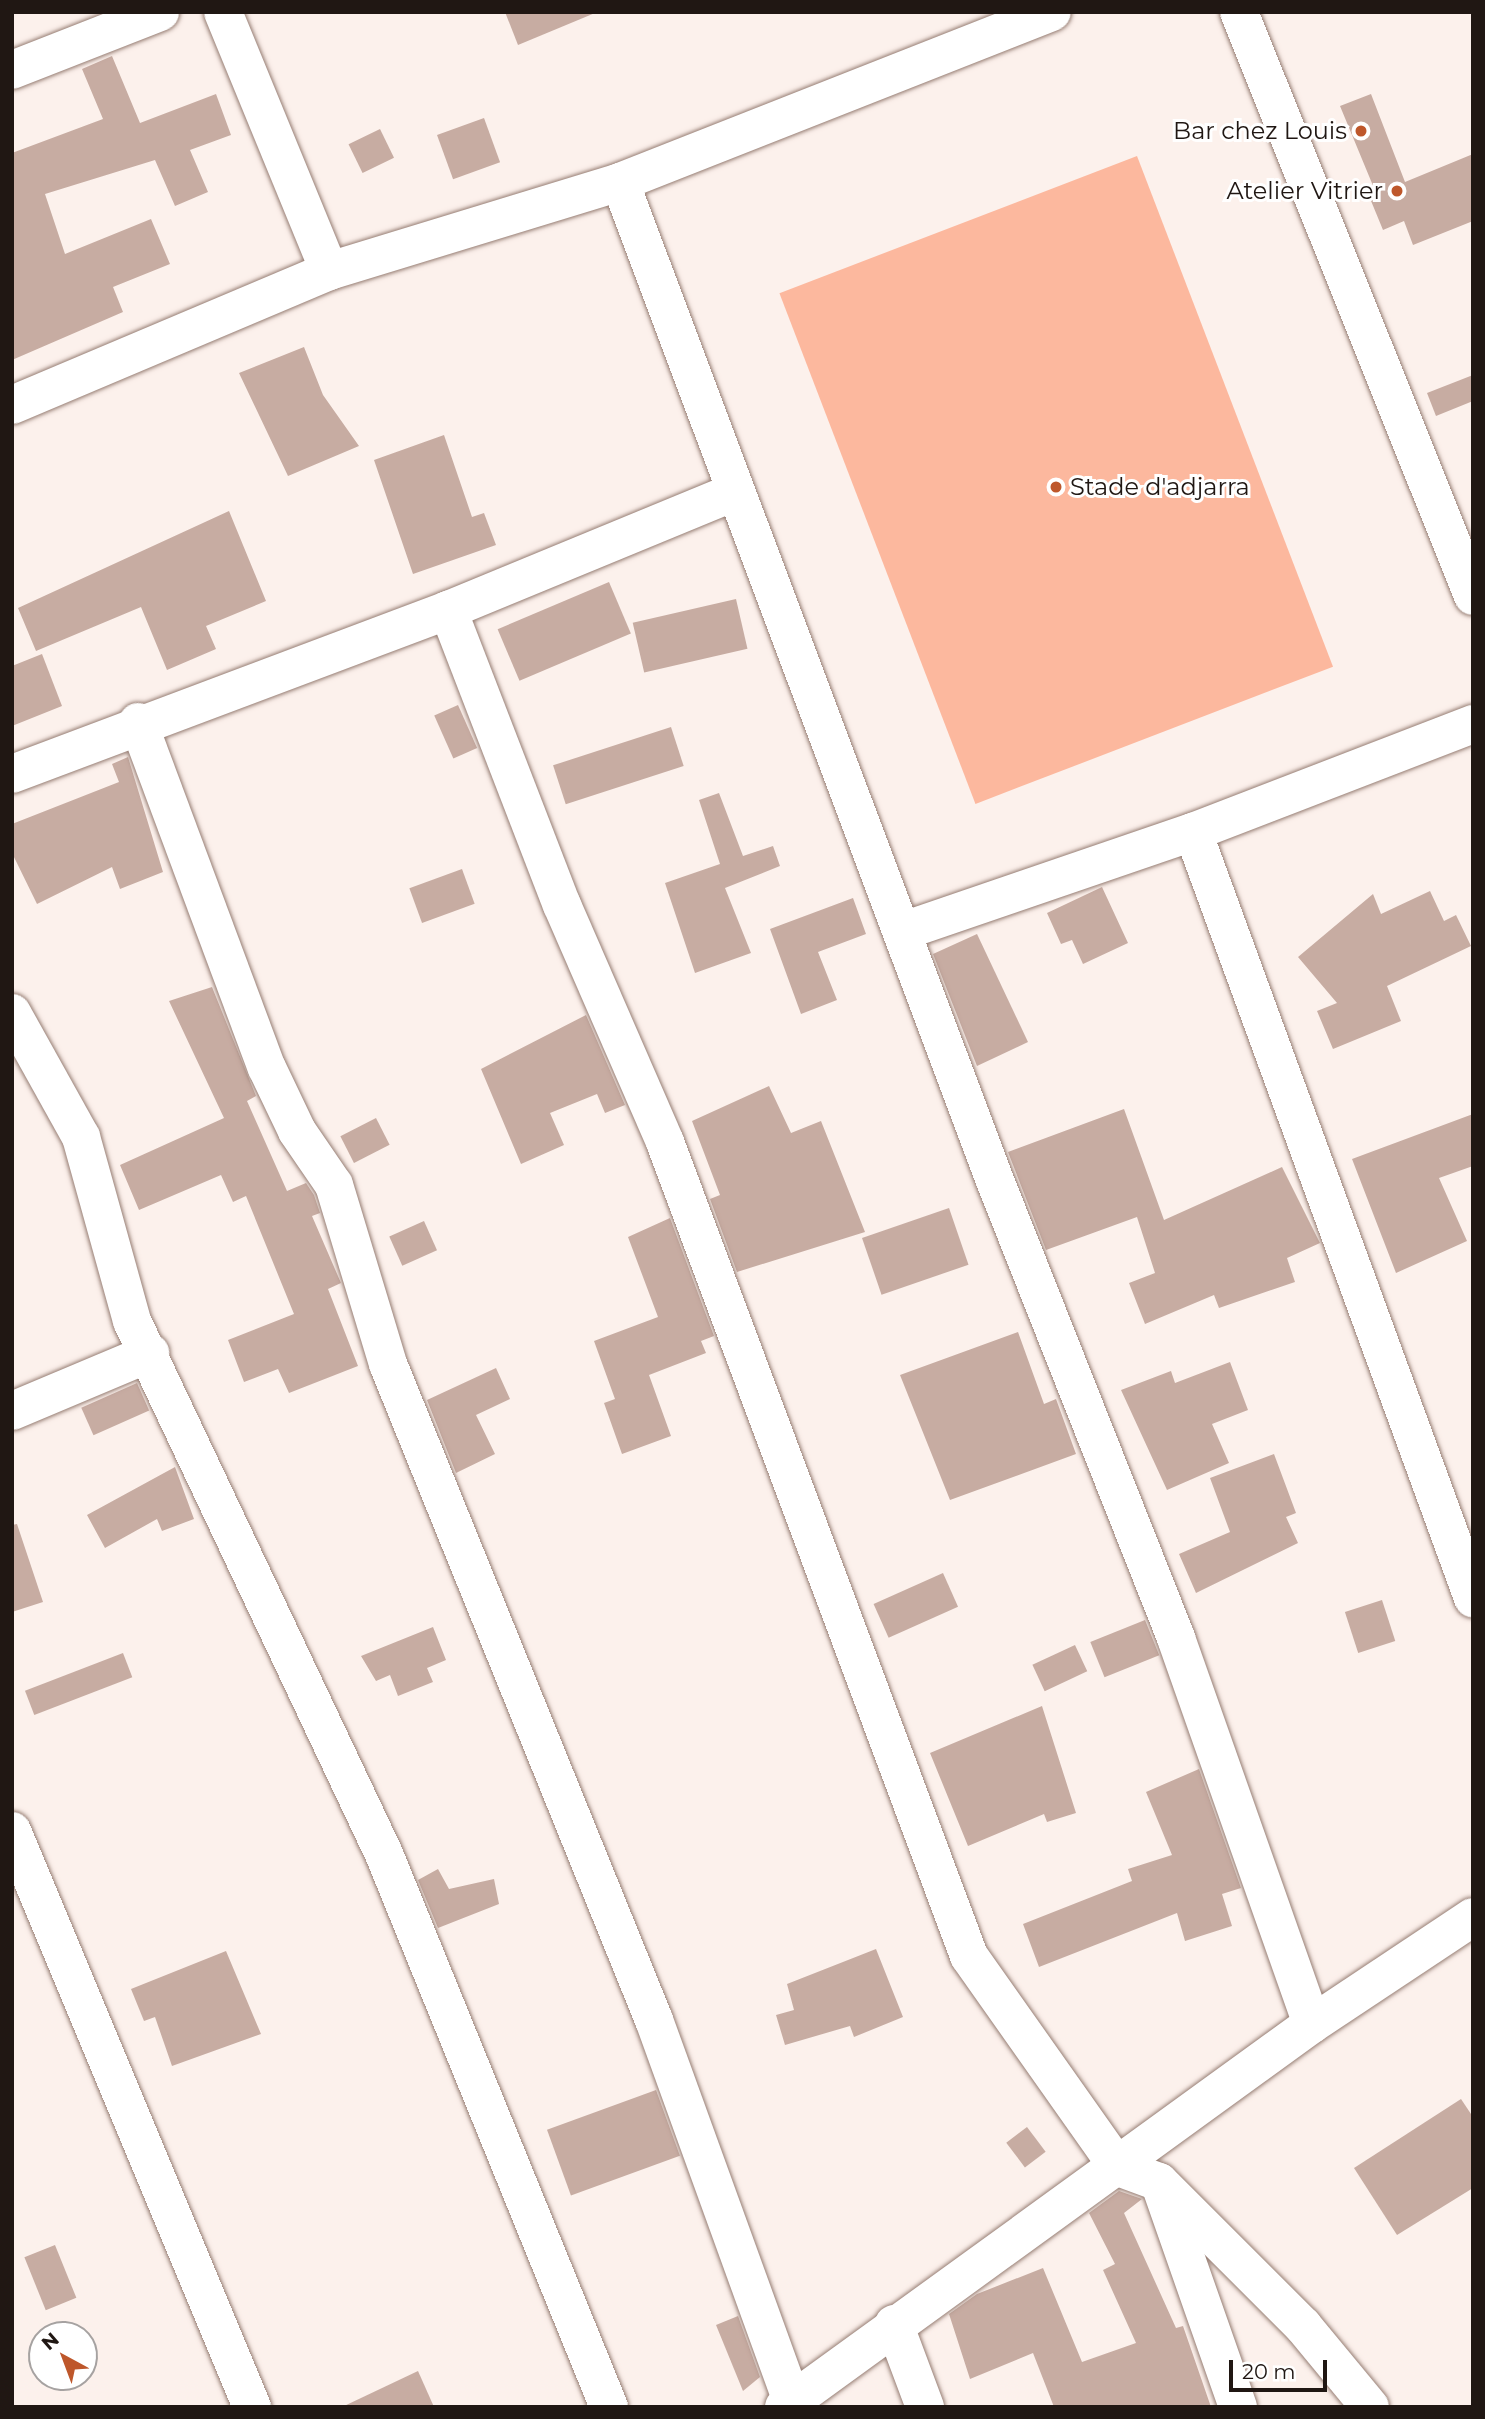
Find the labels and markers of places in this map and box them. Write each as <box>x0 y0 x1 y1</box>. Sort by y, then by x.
place label: Bar chez Louis <box>1173 117 1347 145</box>
marker: Bar chez Louis <box>1353 123 1369 139</box>
place label: Atelier Vitrier <box>1226 177 1383 205</box>
marker: Atelier Vitrier <box>1389 183 1405 199</box>
place label: Stade d'adjarra <box>1070 473 1250 501</box>
marker: Stade d'adjarra <box>1048 479 1064 495</box>

